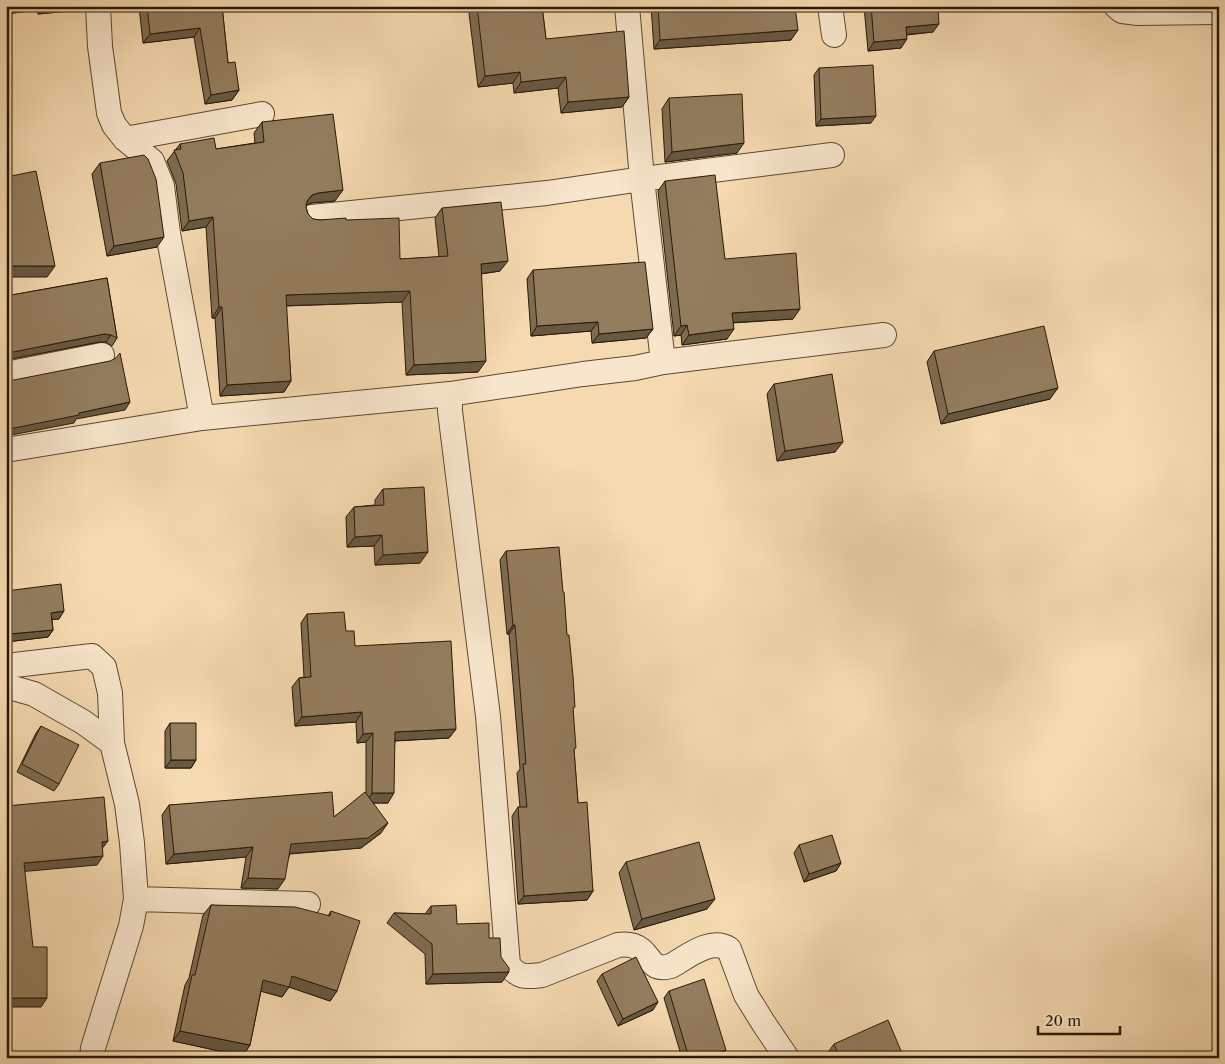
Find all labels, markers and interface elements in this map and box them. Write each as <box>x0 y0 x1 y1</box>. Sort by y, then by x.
scale bar <box>1038 1004 1120 1036</box>
text: 20 m <box>1045 1011 1081 1030</box>

